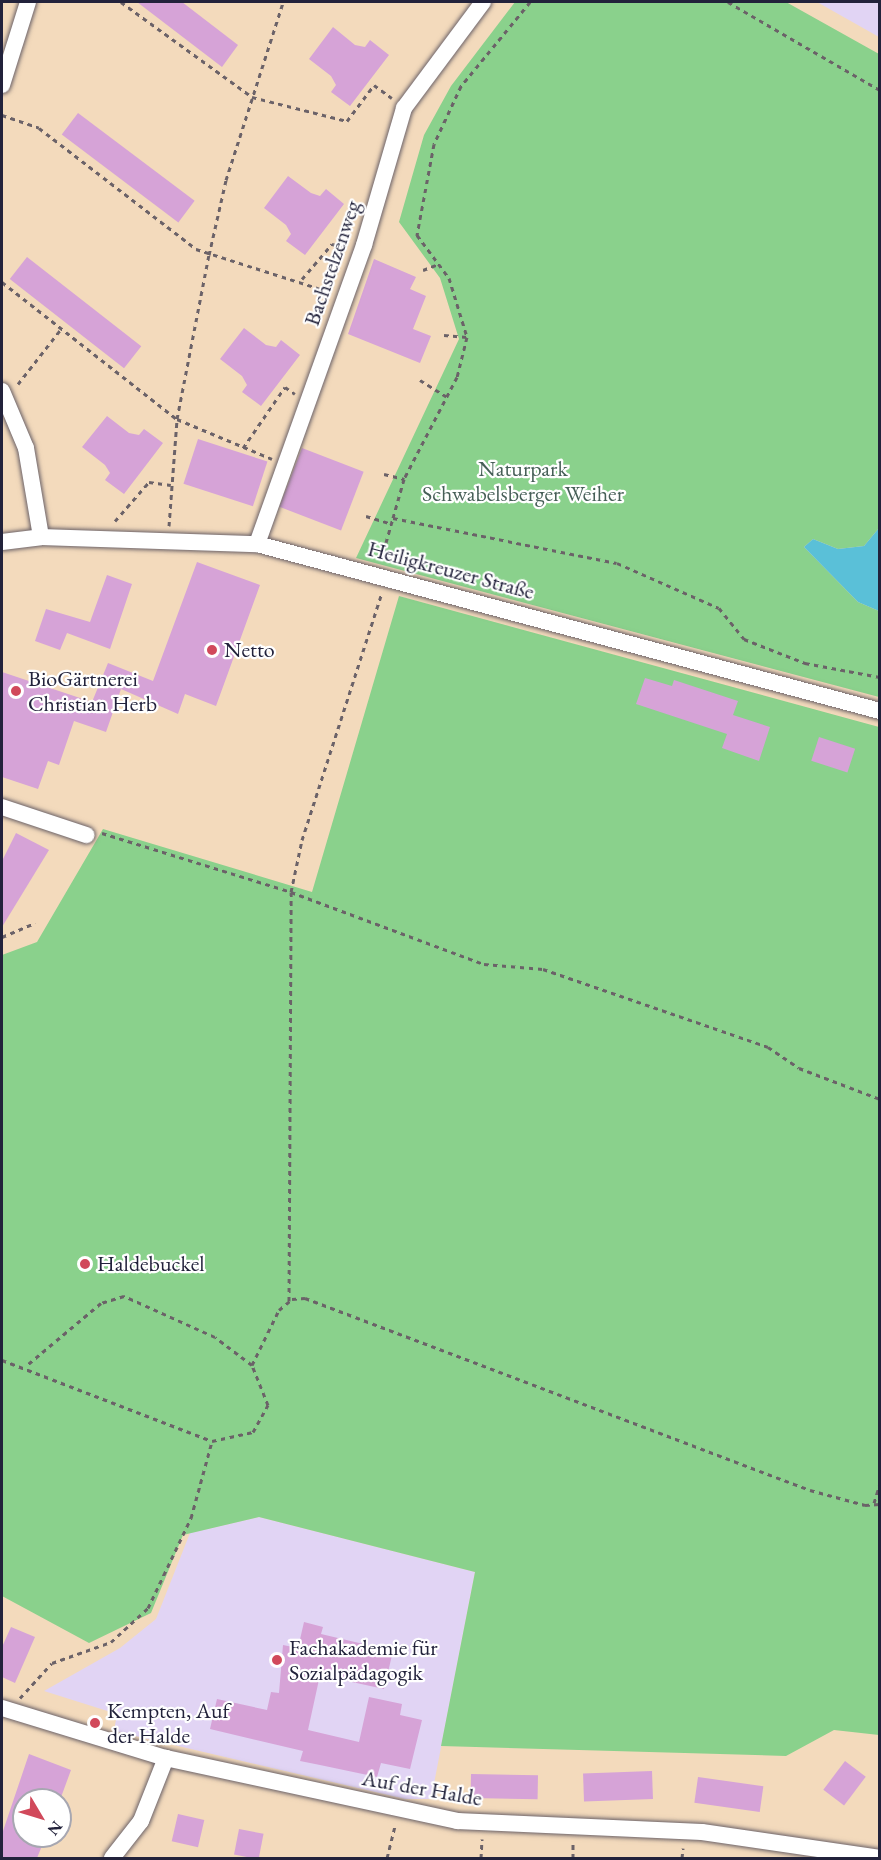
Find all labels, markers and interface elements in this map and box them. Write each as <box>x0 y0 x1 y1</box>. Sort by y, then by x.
street label: Bachstelzenweg <box>298 197 366 329</box>
park label: Naturpark Schwabelsberger Weiher <box>422 455 624 506</box>
street label: Heiligkreuzer Straße <box>365 535 537 605</box>
place label: Netto <box>224 637 275 663</box>
marker: Netto <box>205 643 219 657</box>
place label: BioGärtnerei Christian Herb <box>28 665 157 716</box>
marker: BioGärtnerei Christian Herb <box>9 684 23 698</box>
place label: Haldebuckel <box>97 1251 205 1277</box>
marker: Haldebuckel <box>78 1257 92 1271</box>
place label: Fachakademie für Sozialpädagogik <box>289 1634 438 1686</box>
marker: Fachakademie für Sozialpädagogik <box>270 1653 284 1667</box>
place label: Kempten, Auf der Halde <box>107 1697 229 1748</box>
marker: Kempten, Auf der Halde <box>88 1716 102 1730</box>
street label: Auf der Halde <box>360 1764 484 1812</box>
north arrow <box>12 1788 72 1848</box>
text: N <box>43 1817 67 1840</box>

